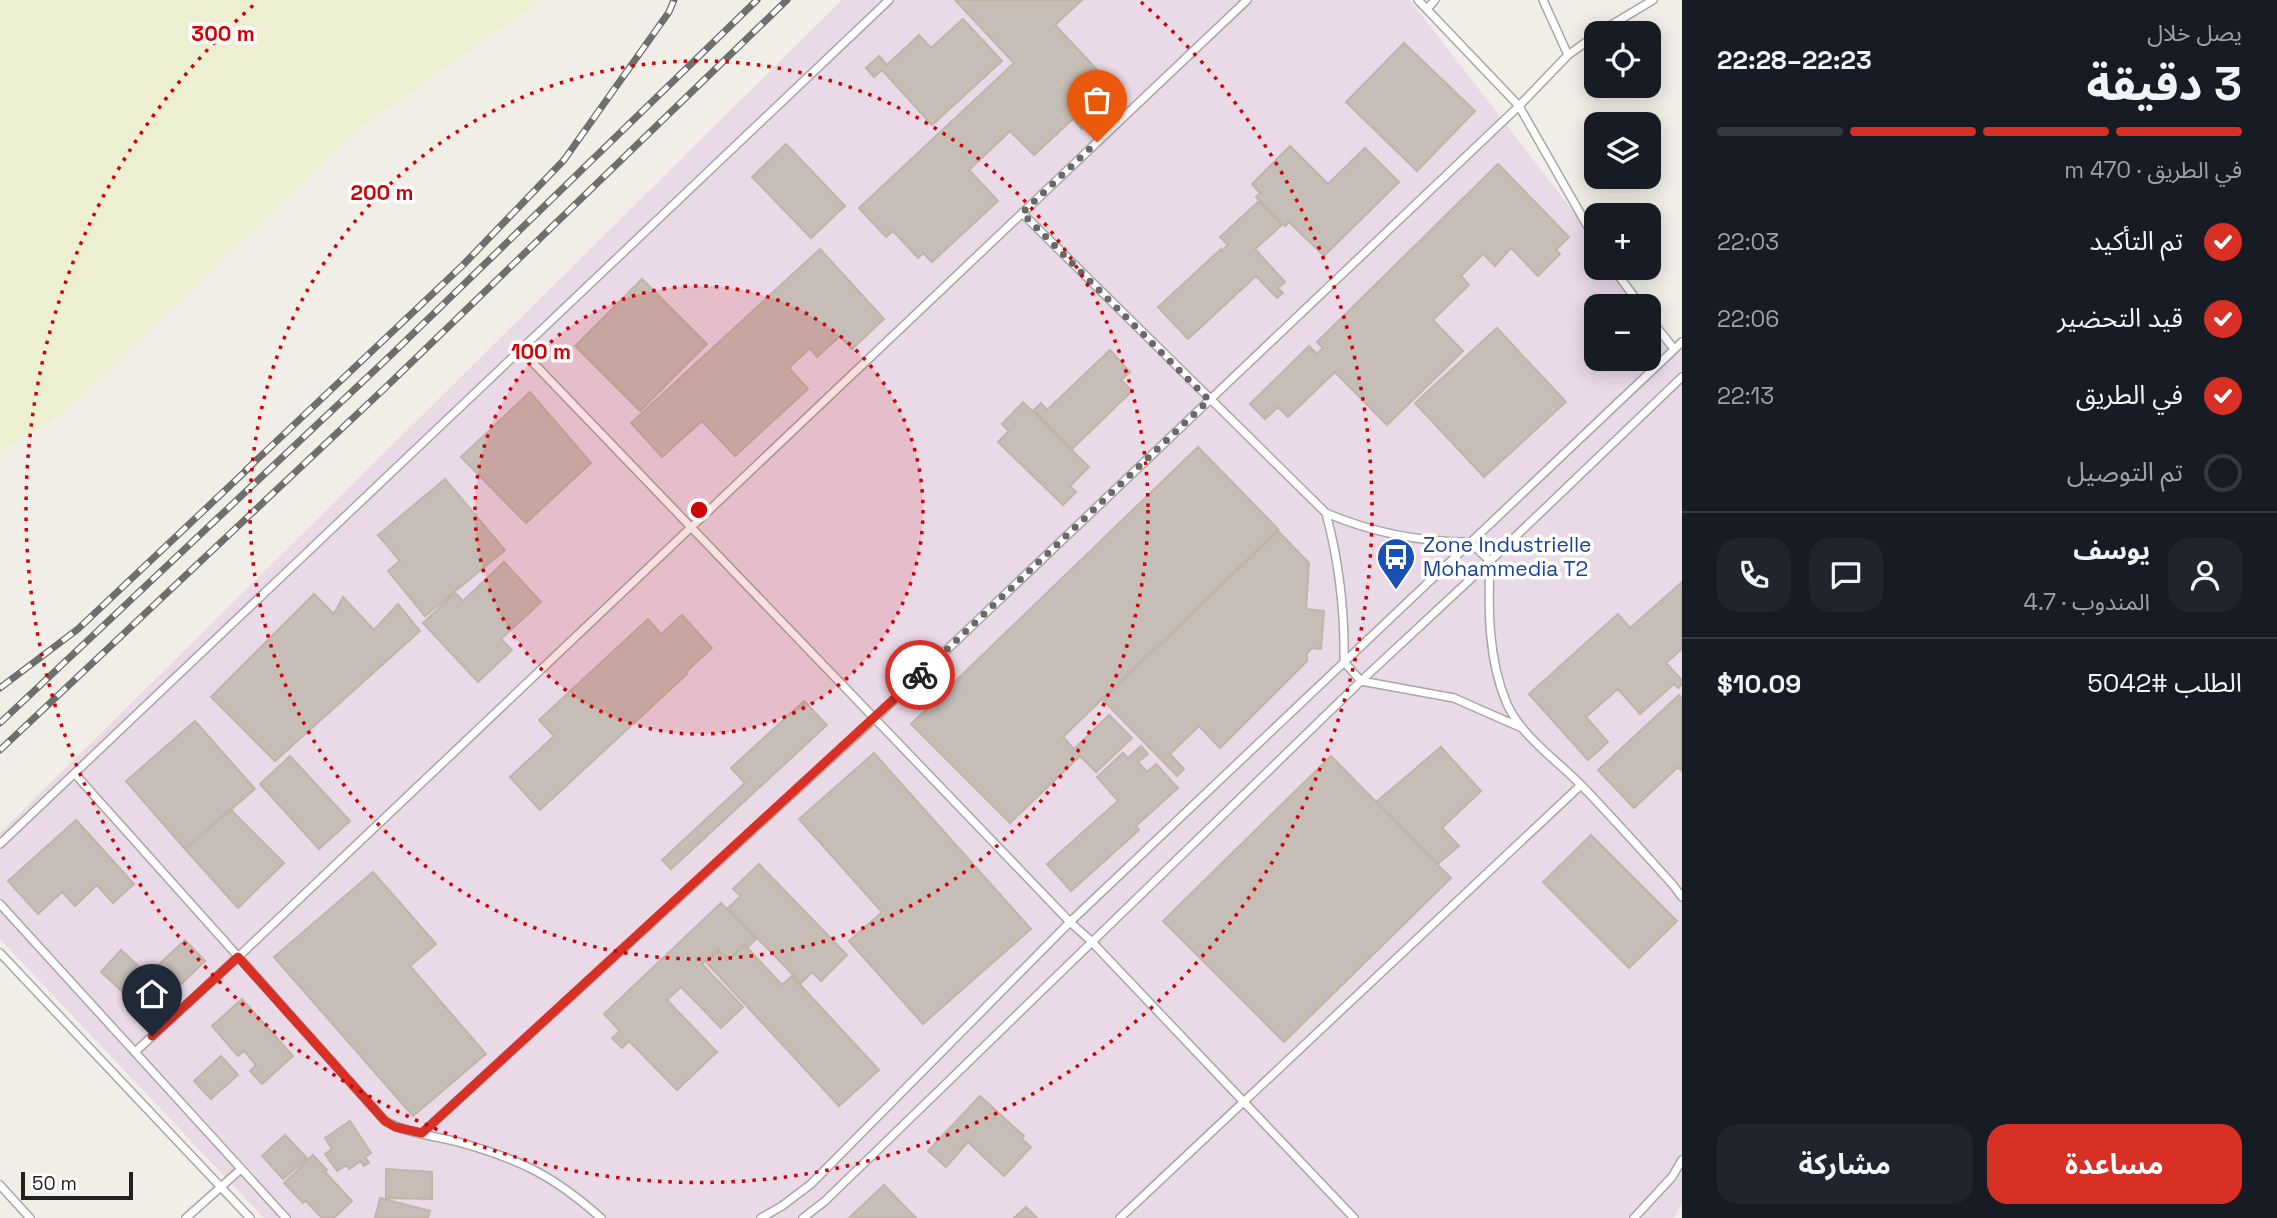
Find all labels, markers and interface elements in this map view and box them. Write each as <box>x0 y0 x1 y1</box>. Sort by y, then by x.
text: يصل خلال <box>2147 18 2242 48</box>
text: 300 m <box>191 20 255 47</box>
map controls <box>1584 21 1661 371</box>
button: locate <box>1584 21 1661 98</box>
text: 22:23–22:28 <box>1717 43 1872 77</box>
text: 3 دقيقة <box>2087 55 2242 113</box>
pin <box>1067 70 1127 142</box>
icon: bag <box>1078 81 1116 119</box>
button: layers <box>1584 112 1661 189</box>
text: في الطريق · 470 m <box>2064 155 2242 185</box>
text: 200 m <box>351 179 413 206</box>
button: + <box>1584 203 1661 280</box>
icon: check <box>2204 223 2242 261</box>
text: تم التأكيد <box>2090 224 2183 258</box>
text: 22:03 <box>1717 227 1779 257</box>
button: − <box>1584 294 1661 371</box>
icon: check <box>2204 300 2242 338</box>
text: قيد التحضير <box>2057 301 2183 335</box>
text: 22:06 <box>1717 304 1779 334</box>
text: 100 m <box>511 338 571 365</box>
icon: check <box>2204 377 2242 415</box>
text: في الطريق <box>2076 378 2183 412</box>
text: 22:13 <box>1717 381 1774 411</box>
text: تم التوصيل <box>2067 455 2183 489</box>
centre of rings <box>687 498 711 522</box>
place label: Zone Industrielle Mohammedia T2 <box>1423 531 1592 582</box>
text: يوسف <box>2073 533 2150 567</box>
bus stop icon: Zone Industrielle Mohammedia T2 <box>1375 536 1417 591</box>
button: phone <box>1717 538 1791 612</box>
button: chat <box>1809 538 1883 612</box>
button: person <box>2168 538 2242 612</box>
text: المندوب · 4.7 <box>2024 587 2150 617</box>
courier <box>885 640 955 710</box>
icon: bike <box>901 656 939 694</box>
text: الطلب #5042 <box>2087 666 2242 700</box>
text: $10.09 <box>1717 667 1801 701</box>
pin <box>122 964 182 1036</box>
icon: home <box>133 975 171 1013</box>
button: مشاركة <box>1717 1124 1973 1204</box>
button: مساعدة <box>1987 1124 2242 1204</box>
scale bar <box>21 1169 133 1201</box>
text: 50 m <box>32 1171 77 1196</box>

